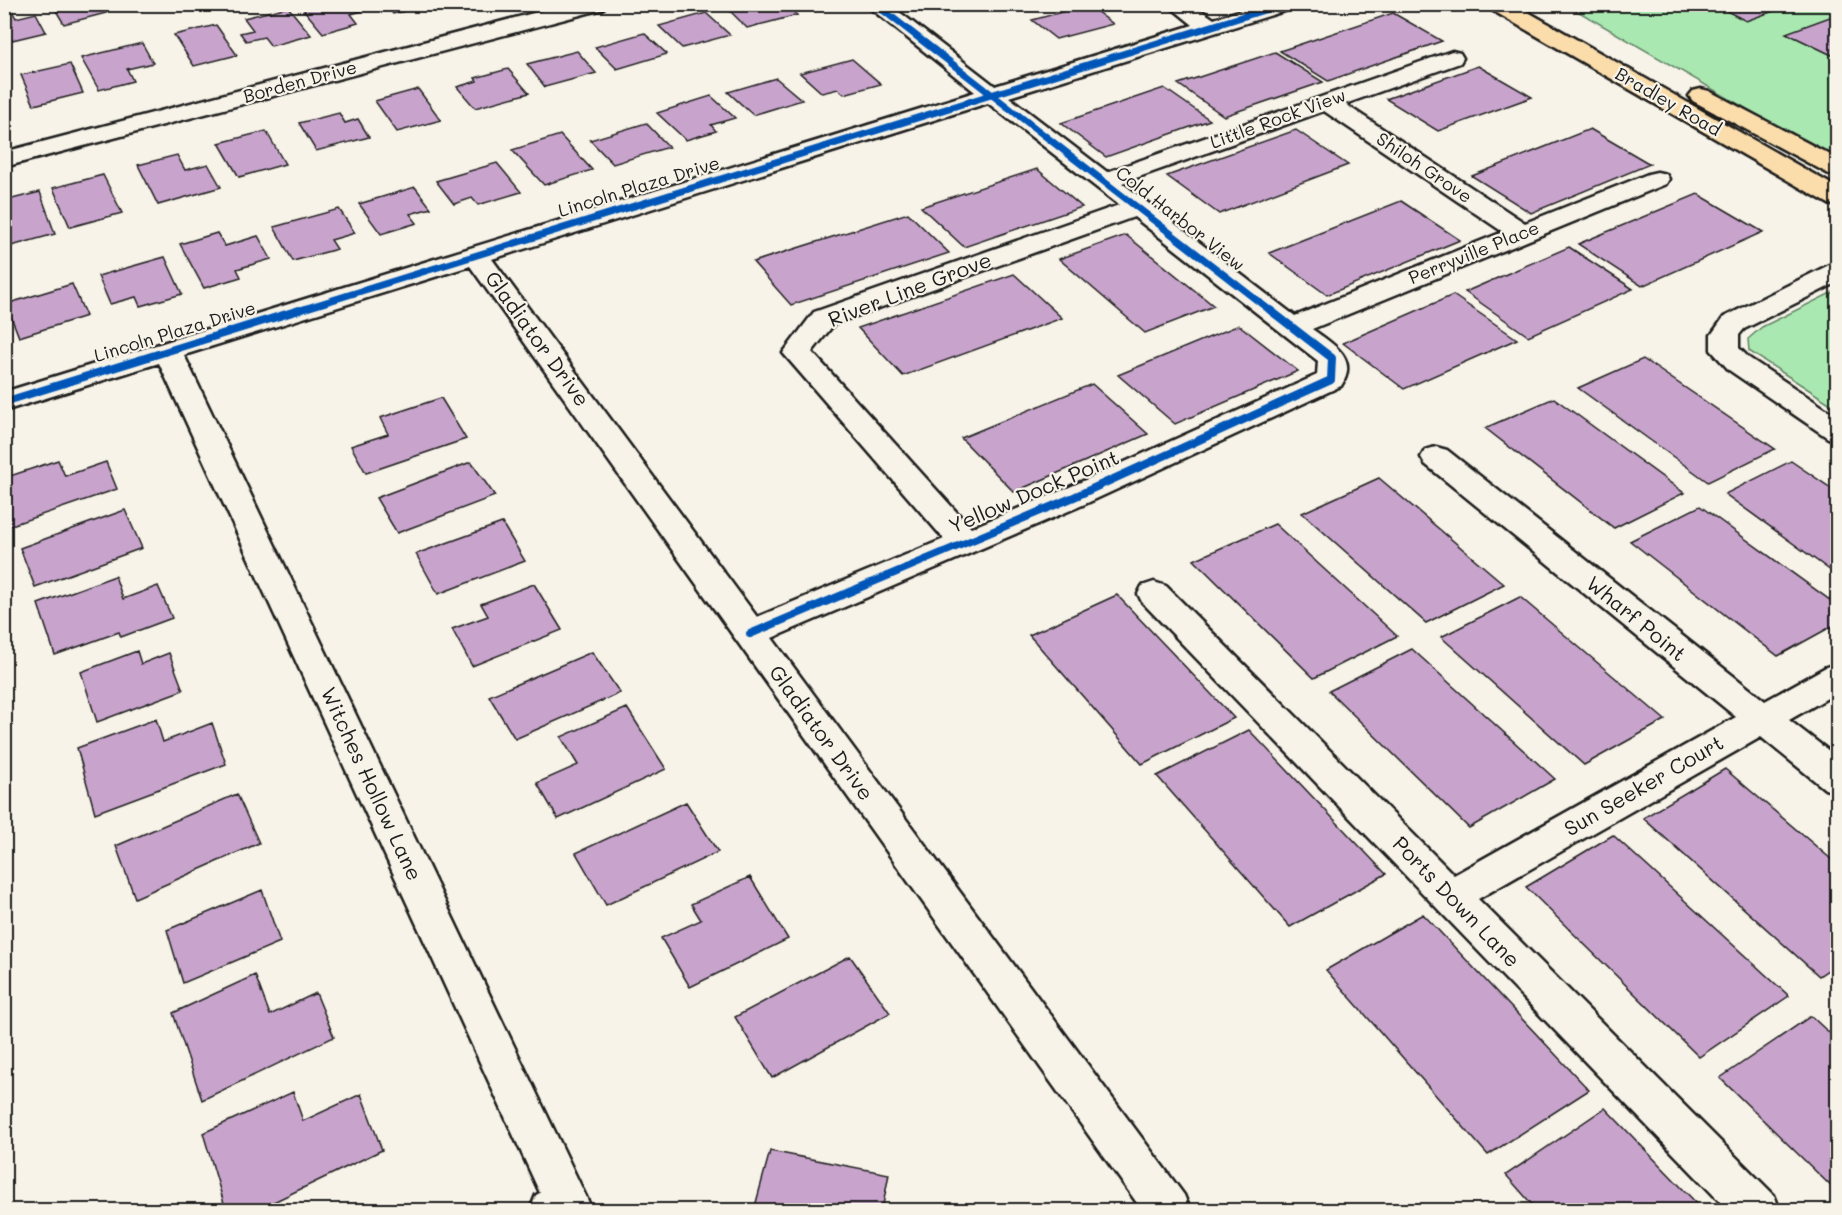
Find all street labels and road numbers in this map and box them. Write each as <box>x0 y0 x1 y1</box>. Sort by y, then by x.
street label: Borden Drive <box>240 54 359 108</box>
street label: Bradley Road <box>1611 61 1726 141</box>
street label: Little Rock View <box>1207 82 1349 154</box>
street label: Shiloh Grove <box>1372 126 1477 208</box>
street label: Lincoln Plaza Drive <box>555 150 722 222</box>
street label: Cold Harbor View <box>1111 160 1250 276</box>
street label: Perryville Place <box>1405 215 1543 289</box>
street label: River Line Grove <box>824 245 995 332</box>
street label: Gladiator Drive <box>480 265 597 411</box>
street label: Lincoln Plaza Drive <box>91 295 258 367</box>
street label: Yellow Dock Point <box>944 443 1123 539</box>
street label: Wharf Point <box>1581 569 1693 667</box>
street label: Gladiator Drive <box>764 659 881 805</box>
street label: Witches Hollow Lane <box>316 682 429 884</box>
street label: Sun Seeker Court <box>1559 728 1728 841</box>
street label: Ports Down Lane <box>1388 830 1527 972</box>

